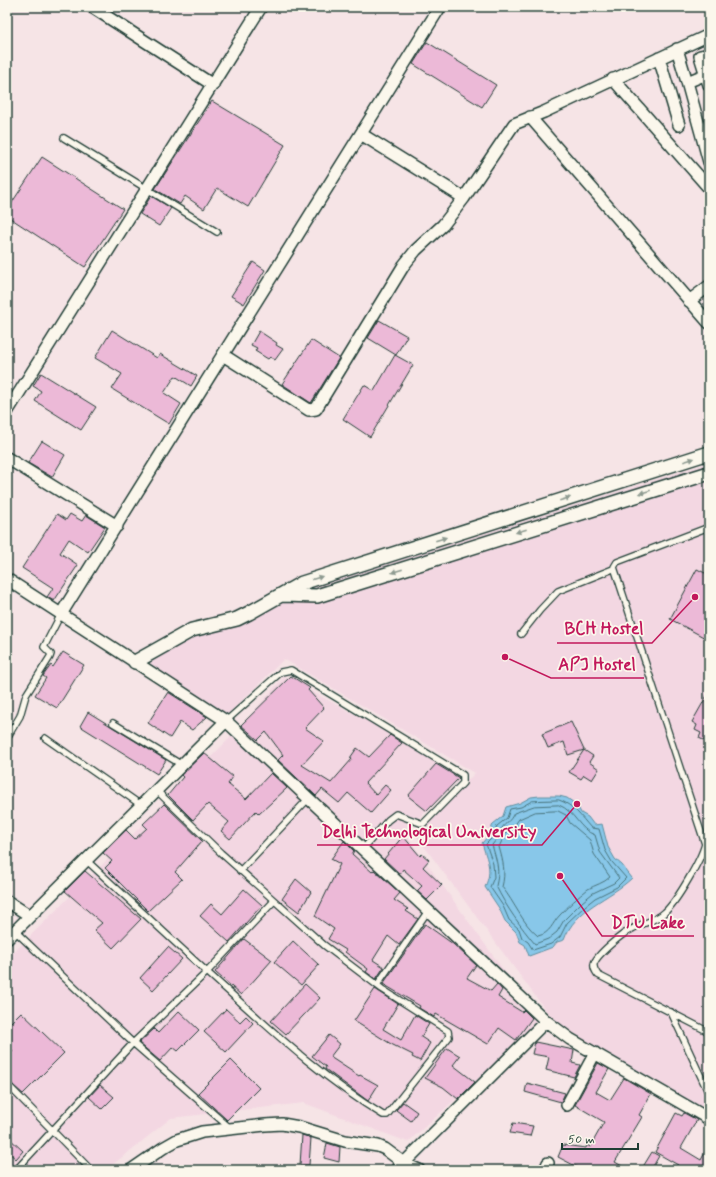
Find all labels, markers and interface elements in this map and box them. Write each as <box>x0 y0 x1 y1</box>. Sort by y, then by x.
one-way arrow <box>683 457 695 463</box>
one-way arrow <box>639 489 651 495</box>
one-way arrow <box>560 496 572 502</box>
one-way arrow <box>515 529 527 535</box>
one-way arrow <box>436 536 448 542</box>
one-way arrow <box>391 568 403 574</box>
one-way arrow <box>312 575 324 581</box>
callout: BCH Hostel <box>557 614 652 643</box>
text: BCH Hostel <box>564 618 644 640</box>
callout: APJ Hostel <box>551 649 644 678</box>
text: APJ Hostel <box>558 654 636 676</box>
callout: Delhi Technological University <box>317 816 542 845</box>
text: Delhi Technological University <box>322 821 537 846</box>
callout: DTU Lake <box>602 907 694 936</box>
text: DTU Lake <box>611 912 685 934</box>
scale bar <box>562 1125 638 1151</box>
text: 50 m <box>568 1132 595 1148</box>

